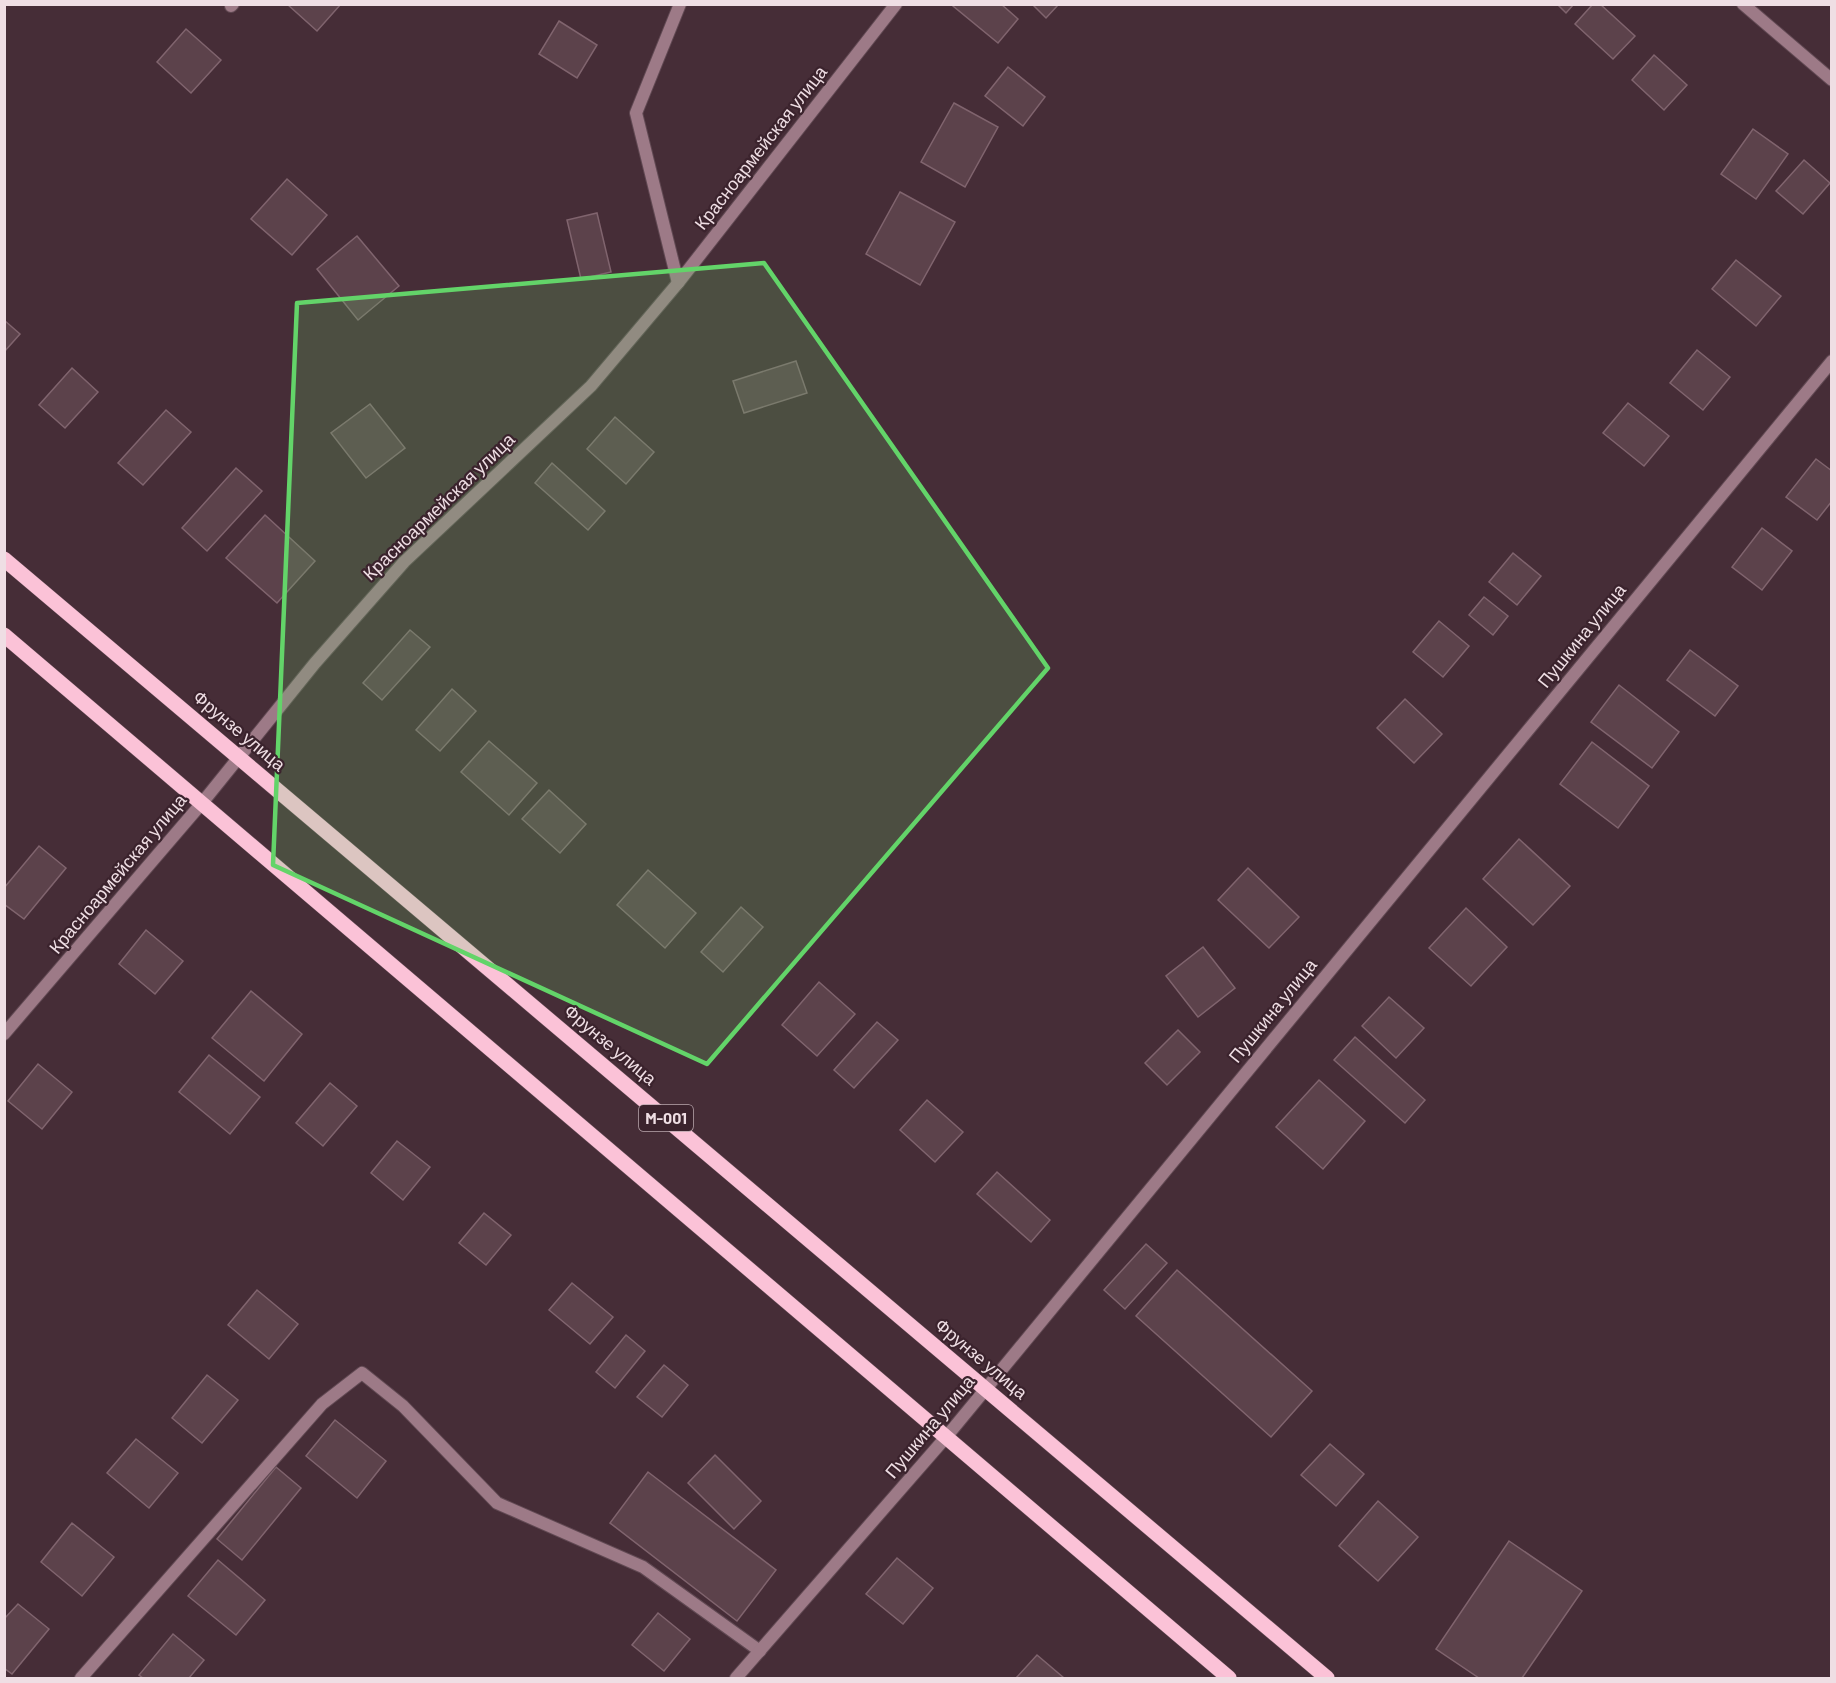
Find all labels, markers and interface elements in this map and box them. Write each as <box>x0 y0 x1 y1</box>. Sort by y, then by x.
street label: Красноармейская улица <box>689 60 832 234</box>
street label: Красноармейская улица <box>358 428 519 584</box>
street label: Пушкина улица <box>1533 578 1630 692</box>
street label: Фрунзе улица <box>189 685 291 776</box>
street label: Красноармейская улица <box>44 788 191 958</box>
street label: Пушкина улица <box>1224 953 1321 1067</box>
street label: Фрунзе улица <box>560 999 662 1090</box>
road number: M-001 <box>639 1105 693 1131</box>
street label: Фрунзе улица <box>931 1313 1033 1404</box>
street label: Пушкина улица <box>880 1370 979 1482</box>

